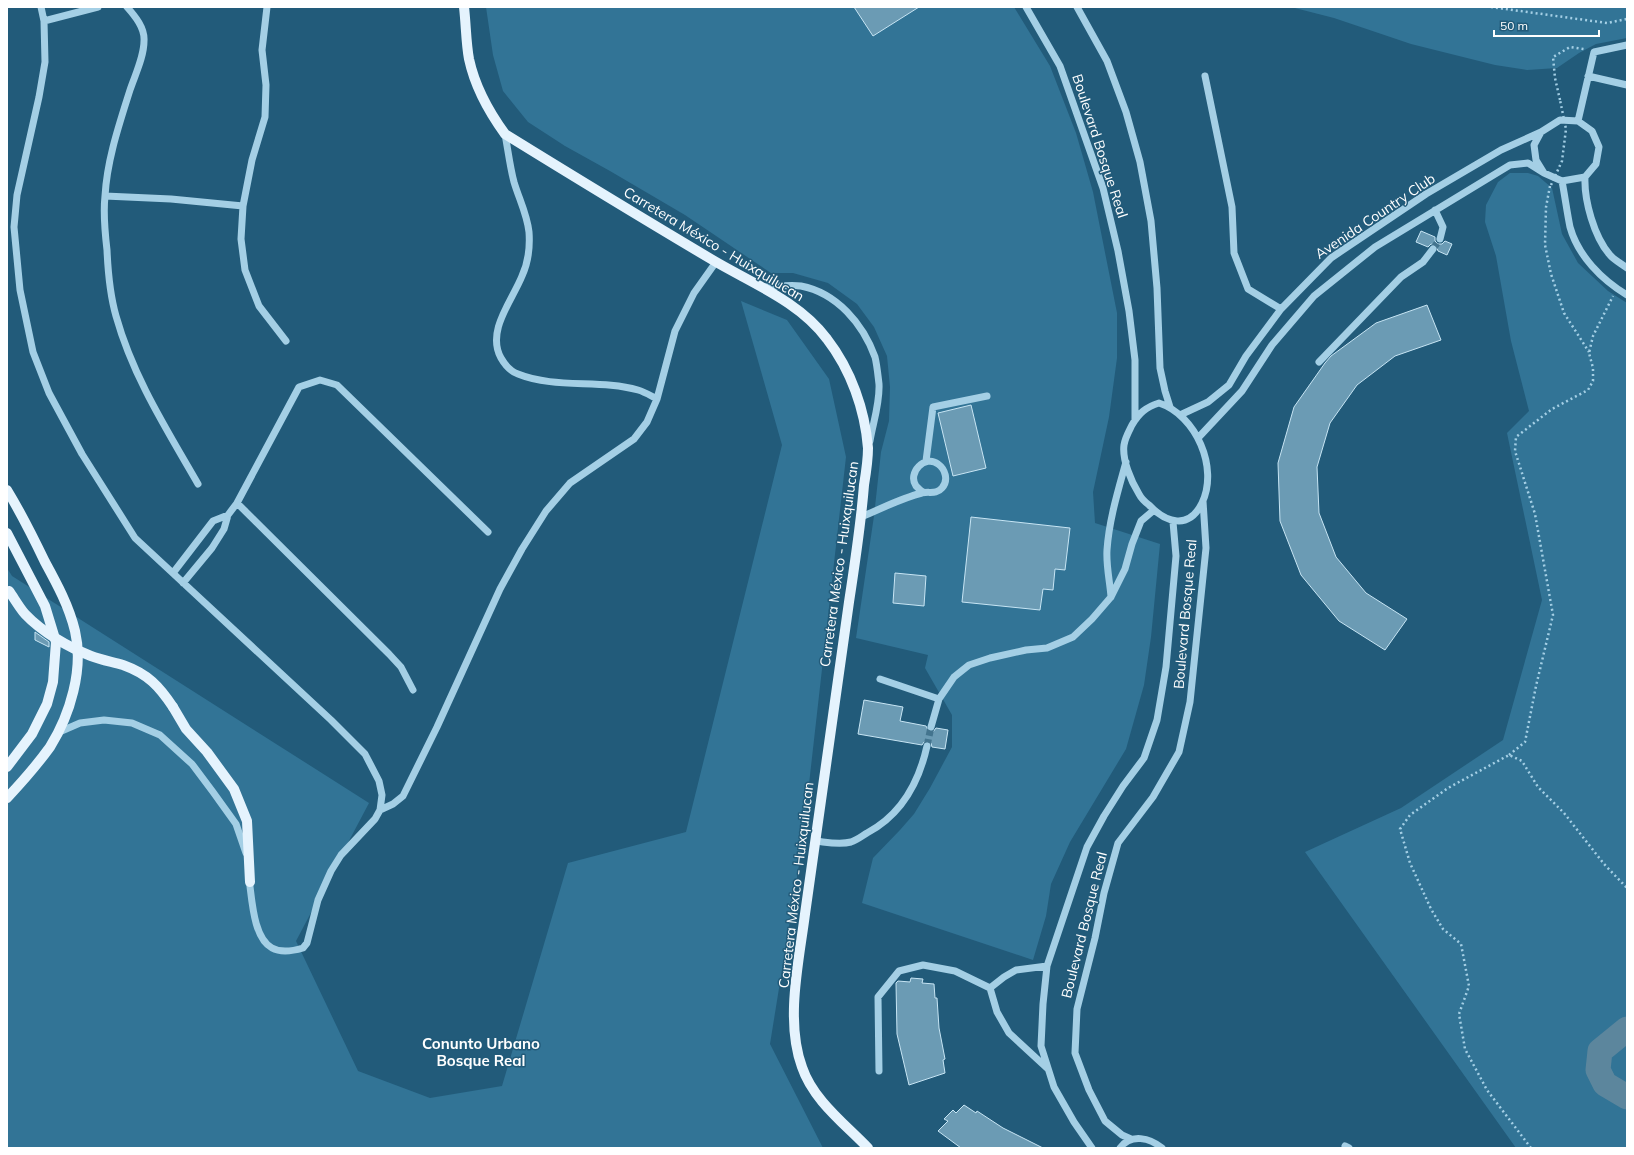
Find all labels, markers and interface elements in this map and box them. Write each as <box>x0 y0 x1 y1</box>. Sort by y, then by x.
scale bar <box>1494 12 1599 38</box>
text: 50 m <box>1500 18 1528 33</box>
street label: Boulevard Bosque Real <box>1068 72 1132 220</box>
street label: Avenida Country Club <box>1311 169 1439 263</box>
street label: Carretera México - Huixquilucan <box>620 183 808 305</box>
street label: Carretera México - Huixquilucan <box>816 460 862 668</box>
street label: Boulevard Bosque Real <box>1169 538 1201 690</box>
street label: Carretera México - Huixquilucan <box>774 781 818 989</box>
street label: Boulevard Bosque Real <box>1057 850 1111 1000</box>
district label: Conunto Urbano Bosque Real <box>422 1034 540 1070</box>

